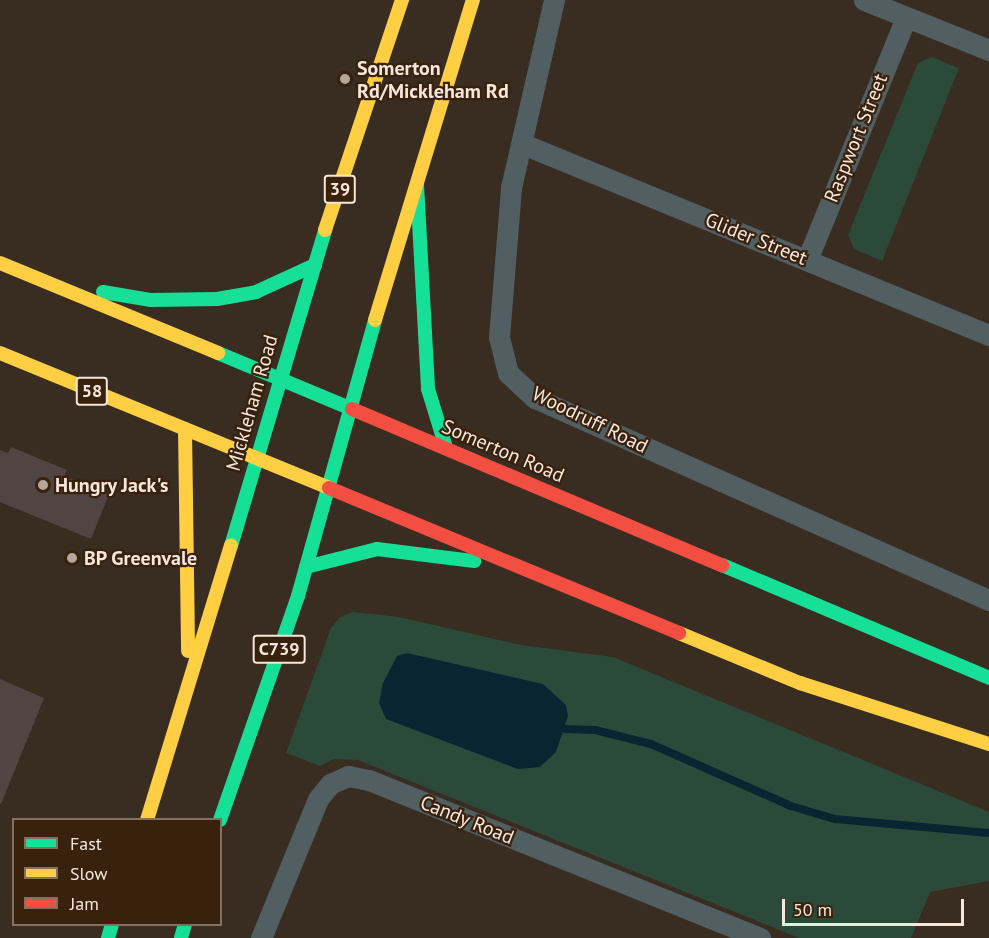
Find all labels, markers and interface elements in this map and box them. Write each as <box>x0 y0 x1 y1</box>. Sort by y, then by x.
place label: Somerton Rd/Mickleham Rd <box>357 56 509 103</box>
street label: Raspwort Street <box>819 70 893 206</box>
marker: Somerton Rd/Mickleham Rd <box>338 72 352 86</box>
road number: 39 <box>324 174 356 204</box>
street label: Glider Street <box>702 208 810 270</box>
street label: Mickleham Road <box>221 332 283 474</box>
road number: 58 <box>76 376 109 406</box>
street label: Woodruff Road <box>528 382 652 458</box>
street label: Somerton Road <box>438 414 568 488</box>
place label: Hungry Jack's <box>55 473 169 497</box>
marker: Hungry Jack's <box>36 478 50 492</box>
place label: BP Greenvale <box>84 546 198 570</box>
marker: BP Greenvale <box>65 551 79 565</box>
road number: C739 <box>252 634 306 664</box>
street label: Candy Road <box>416 790 518 850</box>
legend <box>12 818 222 926</box>
text: Fast <box>70 832 102 855</box>
text: Slow <box>70 862 108 885</box>
scale bar <box>785 887 966 925</box>
text: Jam <box>70 892 99 915</box>
text: 50 m <box>793 898 832 921</box>

